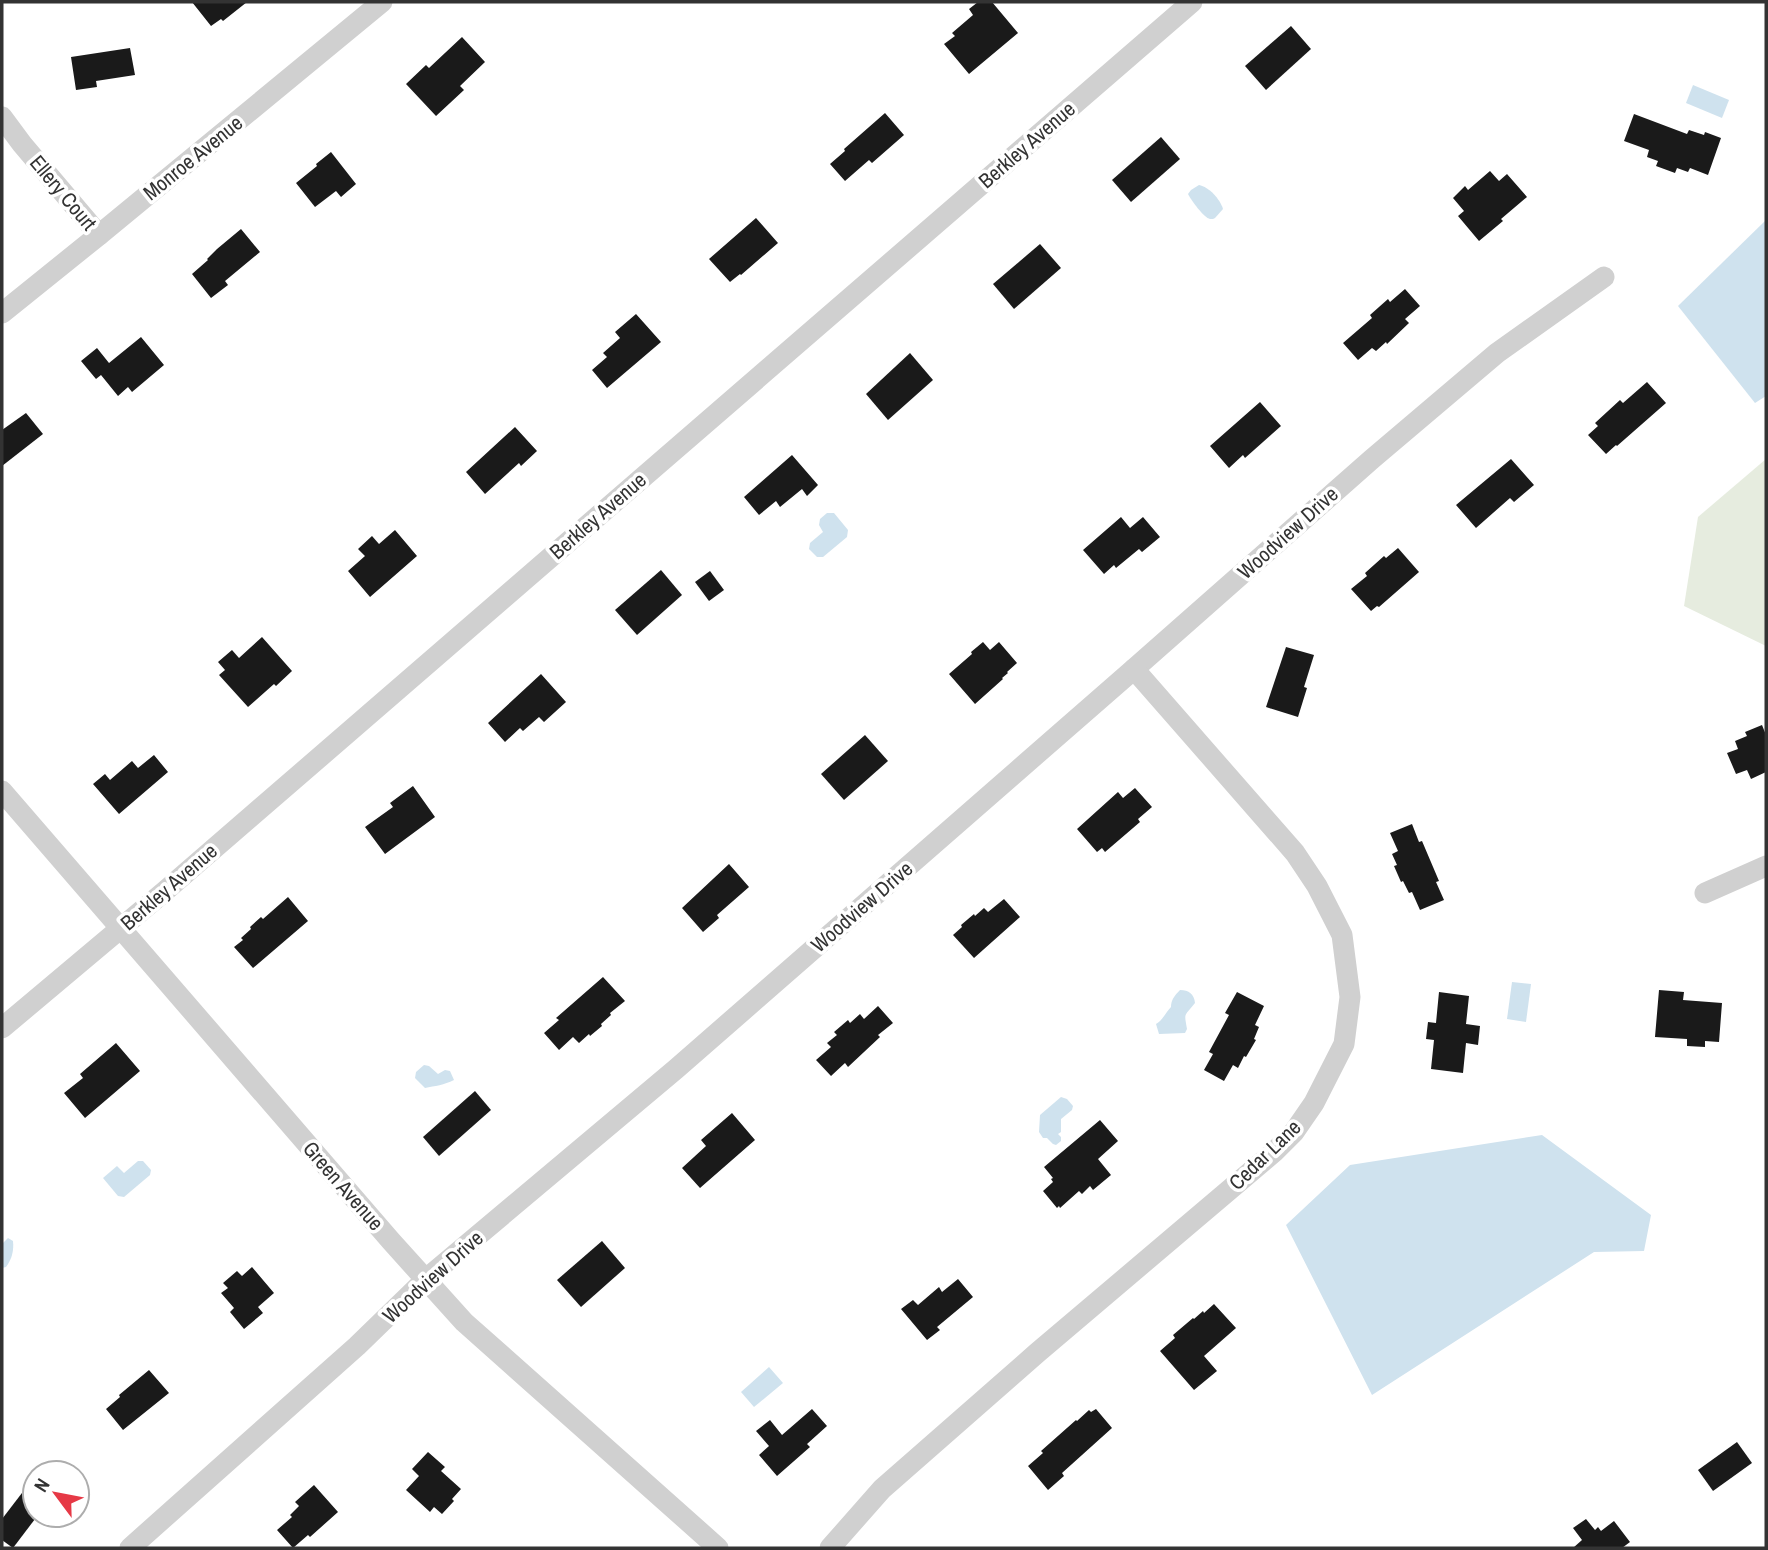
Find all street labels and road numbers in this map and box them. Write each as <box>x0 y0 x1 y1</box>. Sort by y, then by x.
street label: Berkley Avenue <box>972 95 1081 195</box>
street label: Monroe Avenue <box>137 108 249 207</box>
street label: Ellery Court <box>23 149 104 237</box>
street label: Berkley Avenue <box>543 466 652 566</box>
street label: Woodview Drive <box>1231 480 1344 586</box>
street label: Berkley Avenue <box>114 837 223 937</box>
street label: Woodview Drive <box>805 854 919 959</box>
street label: Cedar Lane <box>1222 1113 1307 1196</box>
street label: Green Avenue <box>296 1135 390 1237</box>
street label: Woodview Drive <box>376 1224 489 1330</box>

